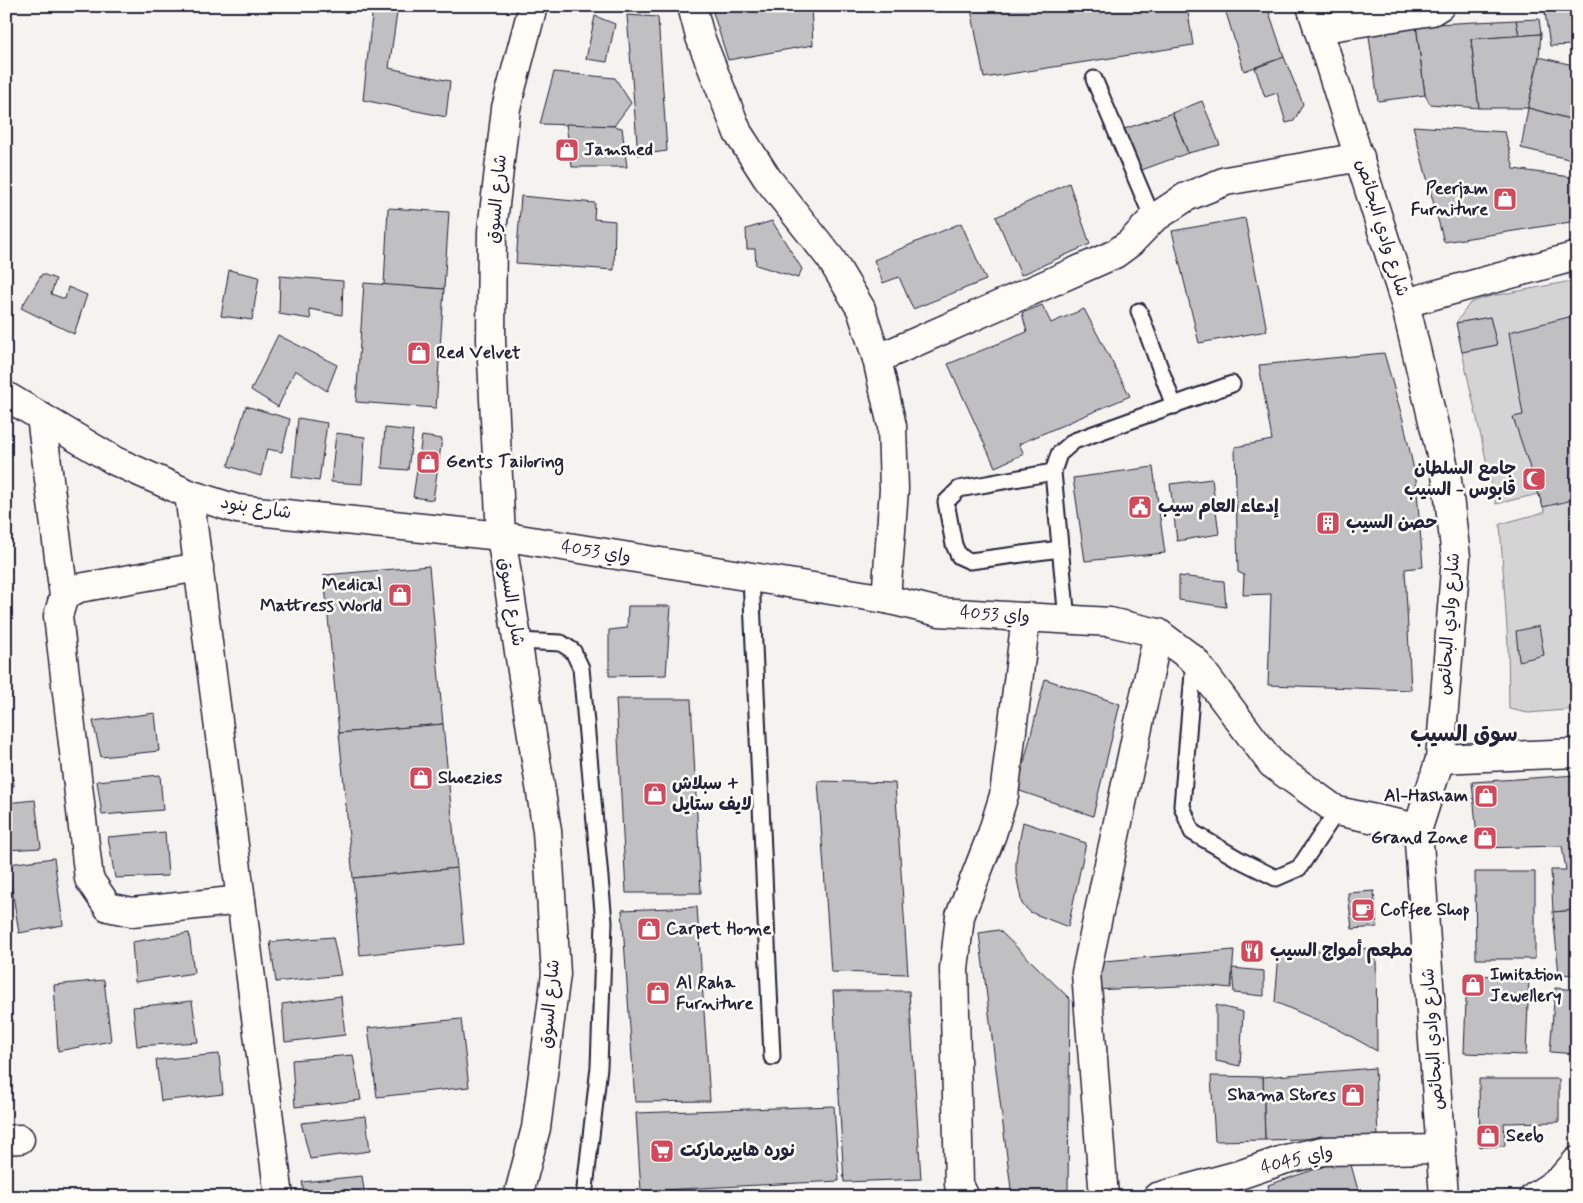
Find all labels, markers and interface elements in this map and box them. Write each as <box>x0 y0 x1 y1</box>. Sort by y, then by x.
shop icon: Jamshed <box>554 137 580 163</box>
place label: Jamshed <box>584 138 653 162</box>
street label: شارع السوق <box>481 153 513 245</box>
street label: شارع وادي البحائص <box>1350 156 1414 300</box>
place label: Peerjam Furniture <box>1411 177 1488 222</box>
shop icon: Peerjam Furniture <box>1492 186 1518 212</box>
shop icon: Red Velvet <box>406 340 432 366</box>
place label: Red Velvet <box>436 341 521 365</box>
shop icon: Gents Tailoring <box>415 449 441 475</box>
place label: Gents Tailoring <box>446 450 564 476</box>
place label: جامع السلطان قابوس - السيب <box>1404 457 1516 502</box>
mosque icon: جامع السلطان قابوس - السيب <box>1521 466 1547 492</box>
street label: شارع بنود <box>219 491 293 525</box>
public building icon: إدعاء العام سيب <box>1127 494 1153 520</box>
place label: إدعاء العام سيب <box>1158 495 1279 520</box>
building icon: حصن السيب <box>1315 510 1341 536</box>
place label: حصن السيب <box>1346 511 1437 535</box>
street label: واي 4053 <box>559 535 633 569</box>
street label: شارع وادي البحائص <box>1432 552 1466 696</box>
street label: شارع السوق <box>492 556 530 648</box>
place label: Medical Mattress World <box>260 573 382 618</box>
shop icon: Medical Mattress World <box>387 582 413 608</box>
street label: واي 4053 <box>959 601 1031 629</box>
district label: سوق السيب <box>1410 721 1518 749</box>
shop icon: Shoezies <box>408 765 434 791</box>
place label: Shoezies <box>438 766 502 790</box>
place label: سبلاش + لايف ستايل <box>672 772 752 817</box>
shop icon: سبلاش + لايف ستايل <box>642 781 668 807</box>
shop icon: Al-Hasham <box>1473 783 1499 809</box>
place label: Al-Hasham <box>1384 784 1468 808</box>
shop icon: Grand Zone <box>1472 825 1498 851</box>
place label: Grand Zone <box>1371 826 1468 850</box>
cafe icon: Coffee Shop <box>1350 897 1376 923</box>
place label: Coffee Shop <box>1380 898 1470 922</box>
shop icon: Carpet Home <box>636 916 662 942</box>
place label: Carpet Home <box>666 917 772 941</box>
restaurant icon: مطعم أمواج السيب <box>1239 938 1265 964</box>
place label: مطعم أمواج السيب <box>1270 939 1413 964</box>
street label: شارع السوق <box>534 958 566 1050</box>
place label: Imitation Jewellery <box>1490 963 1563 1008</box>
street label: شارع وادي البحائص <box>1416 967 1450 1111</box>
place label: Al Raha Furniture <box>676 971 753 1016</box>
shop icon: Imitation Jewellery <box>1460 972 1486 998</box>
shop icon: Al Raha Furniture <box>645 980 671 1006</box>
shop icon: Shama Stores <box>1340 1082 1366 1108</box>
place label: Shama Stores <box>1227 1083 1336 1107</box>
shop icon: Seeb <box>1475 1123 1501 1149</box>
place label: Seeb <box>1506 1124 1544 1148</box>
supermarket icon: نوره هايپرماركت <box>649 1138 675 1164</box>
place label: نوره هايپرماركت <box>680 1139 796 1163</box>
street label: واي 4045 <box>1259 1140 1335 1180</box>

